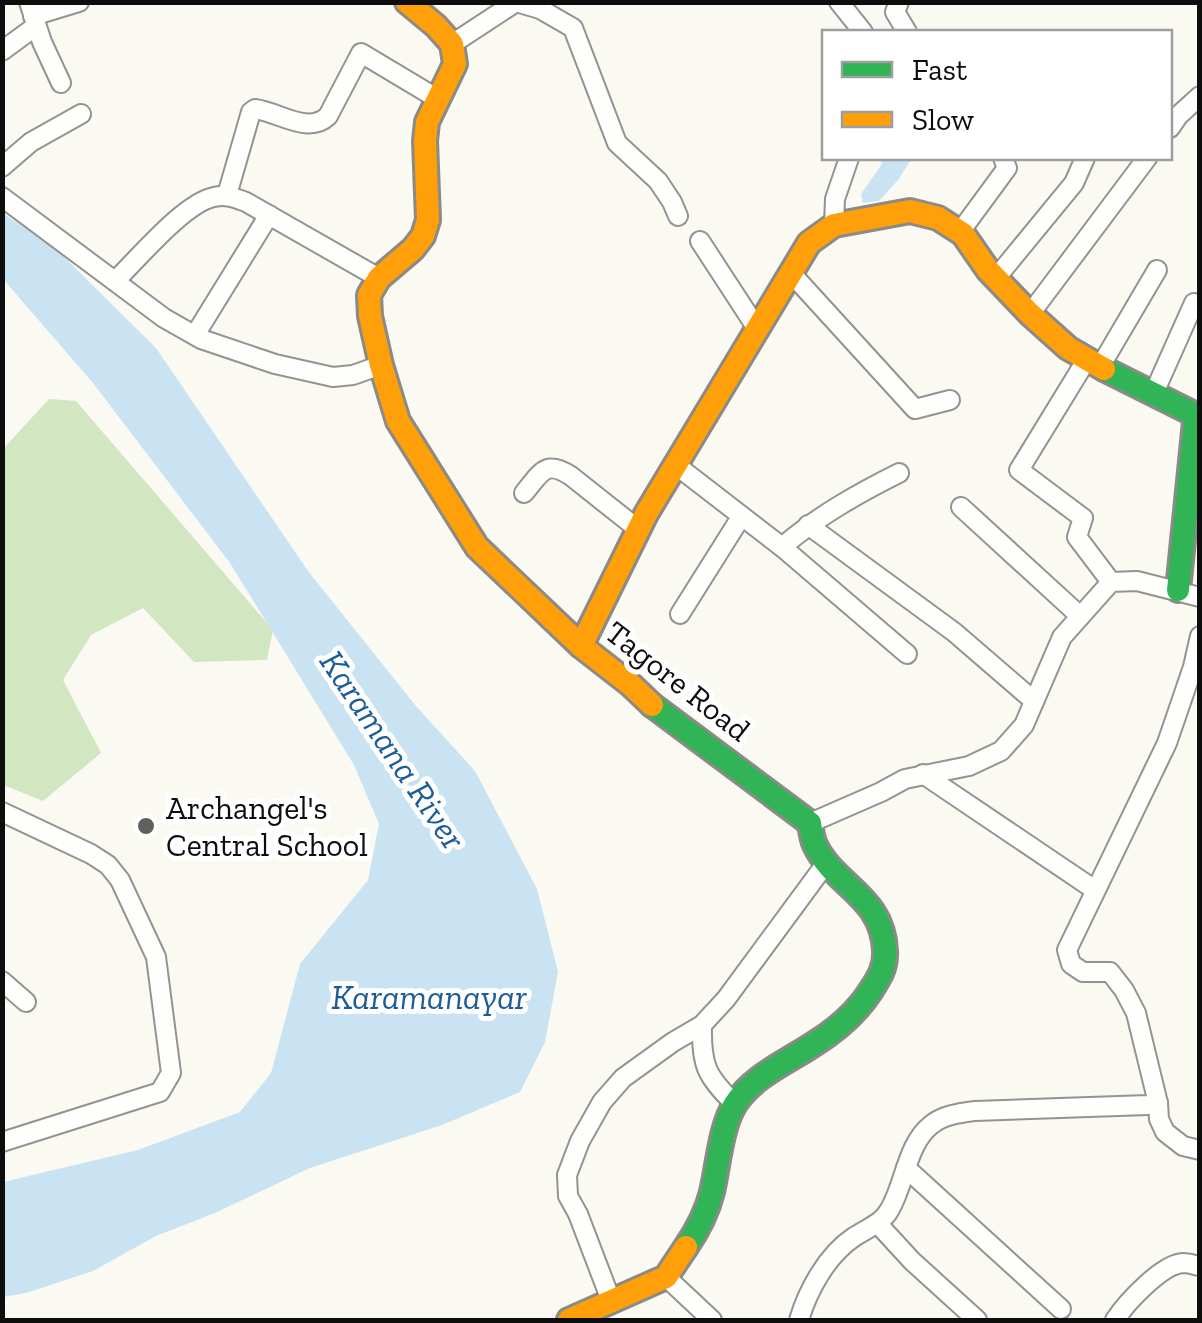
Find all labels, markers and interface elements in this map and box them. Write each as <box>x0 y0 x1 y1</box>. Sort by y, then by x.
legend <box>822 30 1172 160</box>
text: Fast <box>912 52 967 88</box>
text: Slow <box>912 102 974 138</box>
street label: Tagore Road <box>598 613 758 749</box>
water label: Karamana River <box>311 643 475 858</box>
place label: Archangel's Central School <box>166 789 368 864</box>
marker: Archangel's Central School <box>135 815 157 837</box>
water label: Karamanayar <box>331 976 528 1018</box>

